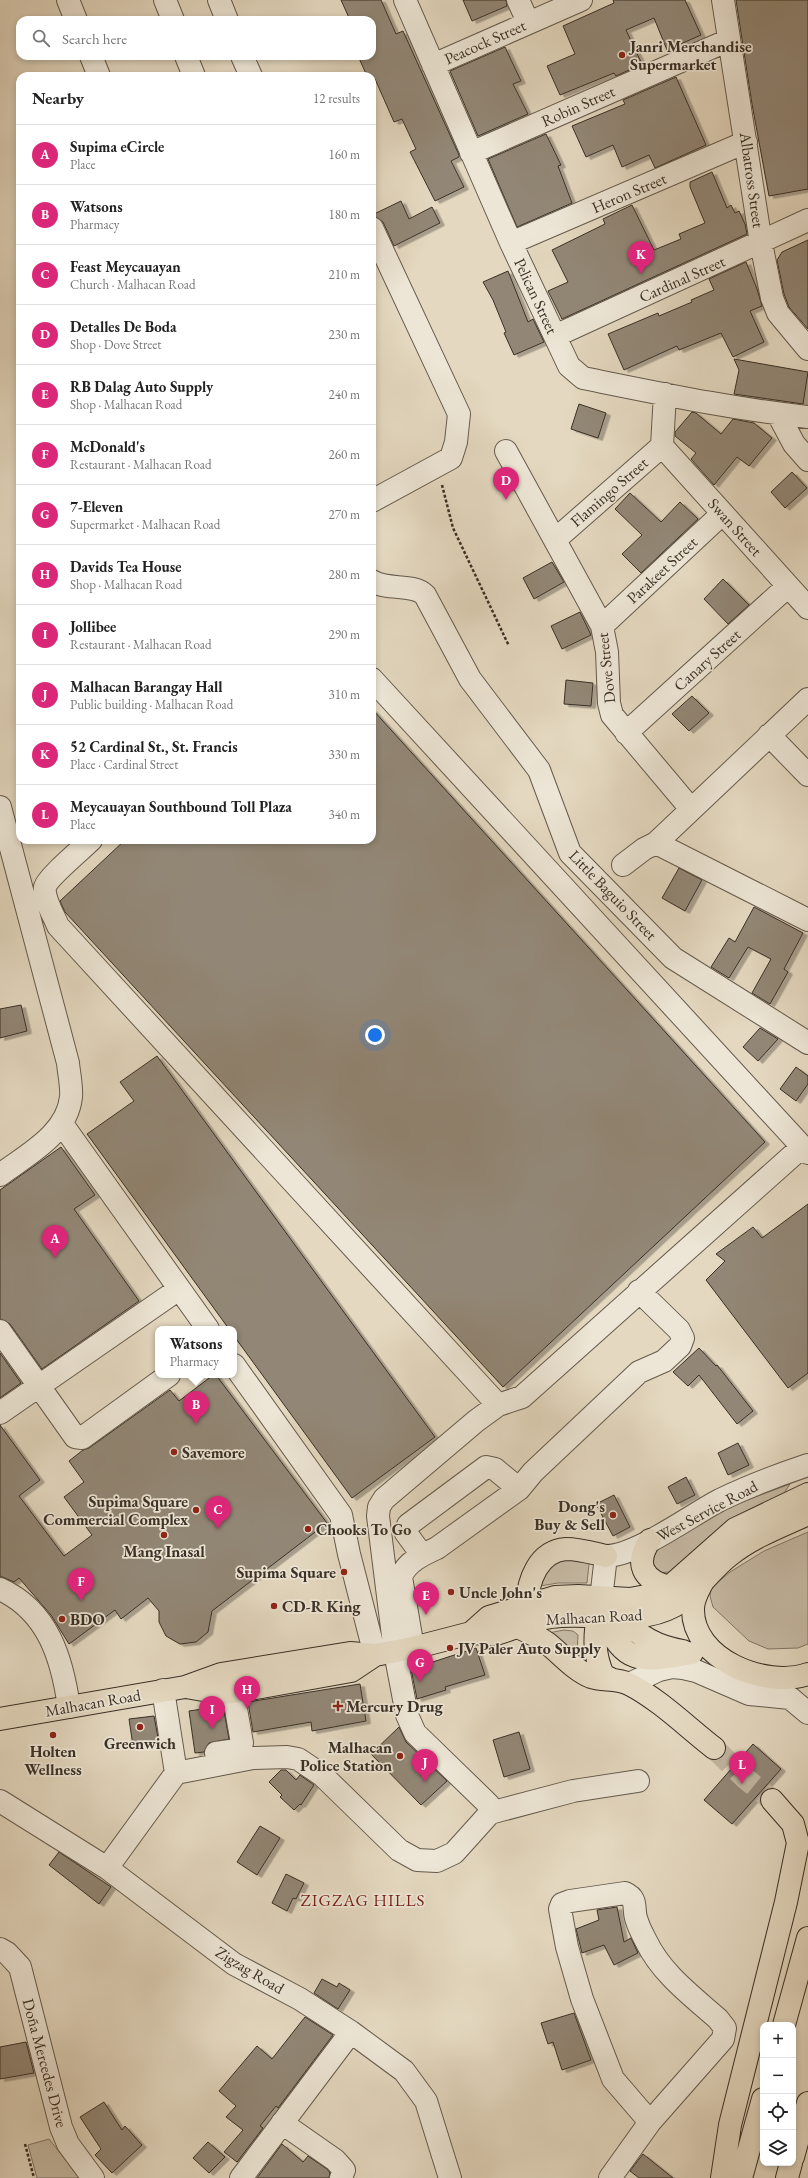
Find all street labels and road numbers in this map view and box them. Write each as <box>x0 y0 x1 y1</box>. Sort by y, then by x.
street label: Peacock Street <box>441 15 529 69</box>
street label: Robin Street <box>538 80 618 132</box>
street label: Albatross Street <box>735 130 769 229</box>
street label: Heron Street <box>588 168 670 218</box>
street label: Cardinal Street <box>636 251 728 307</box>
street label: Pelican Street <box>509 255 563 337</box>
street label: Flamingo Street <box>566 452 652 532</box>
street label: Swan Street <box>703 493 767 561</box>
street label: Parakeet Street <box>622 532 702 608</box>
street label: Canary Street <box>669 624 745 696</box>
street label: Dove Street <box>592 632 620 704</box>
street label: Little Baguio Street <box>564 845 662 945</box>
street label: West Service Road <box>653 1475 762 1547</box>
street label: Malhacan Road <box>545 1604 644 1630</box>
street label: Malhacan Road <box>44 1684 143 1722</box>
street label: Zigzag Road <box>212 1941 289 1999</box>
street label: Doña Mercedes Drive <box>18 1996 72 2130</box>

